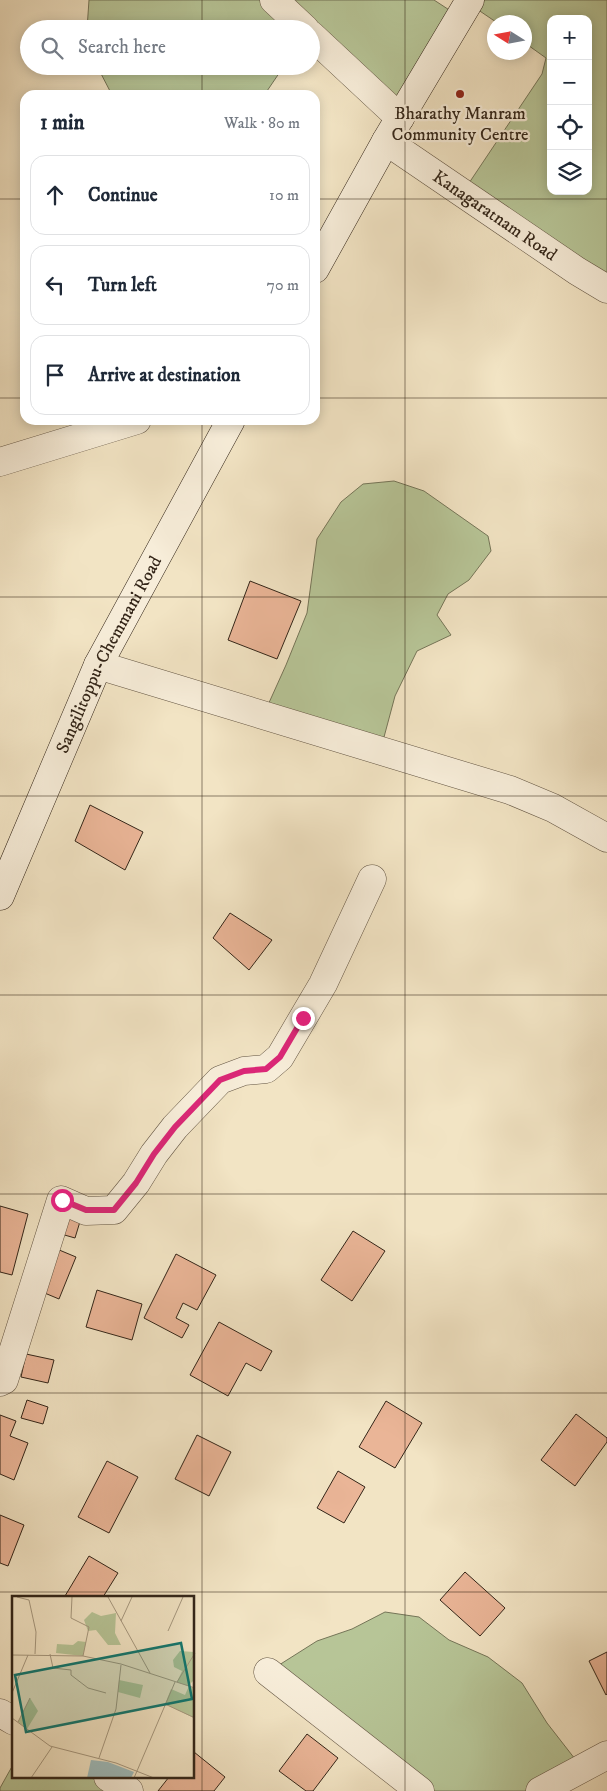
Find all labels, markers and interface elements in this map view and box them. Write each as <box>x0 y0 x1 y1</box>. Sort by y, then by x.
north arrow <box>487 15 532 60</box>
map controls <box>547 15 592 195</box>
button: + <box>547 15 592 60</box>
search box <box>20 20 320 75</box>
icon: search <box>38 34 66 62</box>
text: Search here <box>78 36 166 59</box>
button: − <box>547 60 592 105</box>
marker: Bharathy Manram Community Centre <box>454 88 466 100</box>
place label: Bharathy Manram Community Centre <box>391 103 529 146</box>
button: locate <box>547 105 592 150</box>
text: 1 min <box>40 110 84 136</box>
text: Walk · 80 m <box>224 113 300 133</box>
button: layers <box>547 150 592 195</box>
street label: Kanagaratnam Road <box>428 166 561 266</box>
icon: ahead <box>41 181 69 209</box>
text: Continue <box>88 184 158 207</box>
text: 10 m <box>269 185 299 205</box>
icon: left <box>41 271 69 299</box>
text: Turn left <box>88 274 157 297</box>
text: 70 m <box>267 275 299 295</box>
icon: arrive <box>41 361 69 389</box>
text: Arrive at destination <box>88 364 240 387</box>
street label: Sangilitoppu-Chemmani Road <box>52 552 167 757</box>
route end <box>292 1007 315 1030</box>
route start <box>51 1189 74 1212</box>
inset map <box>12 1596 195 1778</box>

